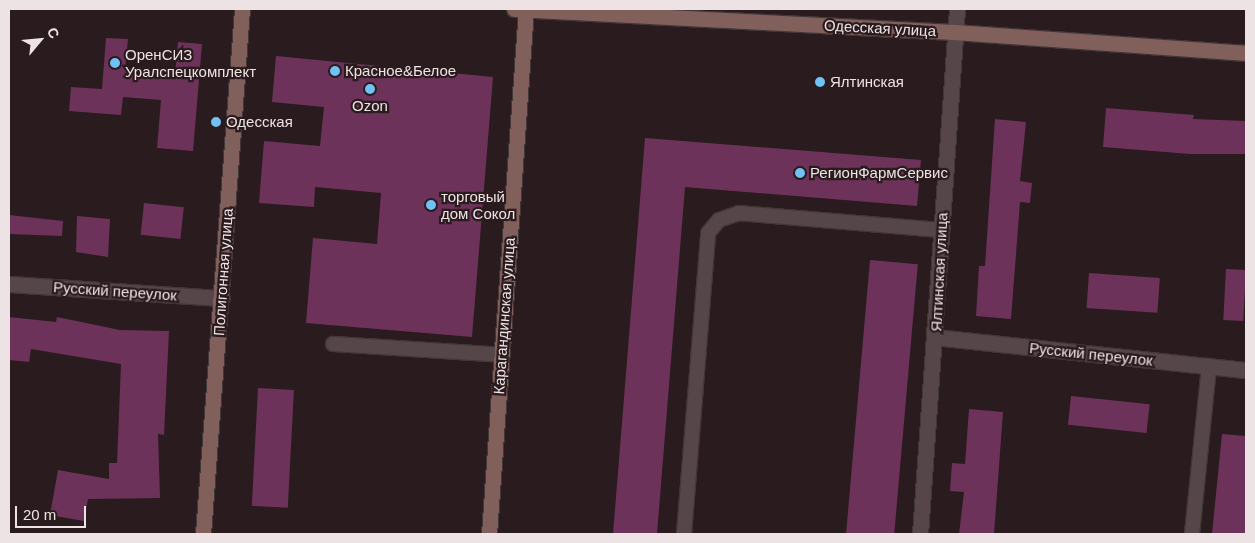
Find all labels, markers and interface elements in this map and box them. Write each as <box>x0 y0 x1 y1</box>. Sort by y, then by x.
north arrow <box>15 15 65 65</box>
street label: Одесская улица <box>824 16 936 40</box>
text: С <box>44 25 63 41</box>
place label: ОренСИЗ Уралспецкомплект <box>125 45 256 80</box>
marker: ОренСИЗ Уралспецкомплект <box>109 57 121 69</box>
place label: Красное&Белое <box>345 62 456 80</box>
marker: Красное&Белое <box>329 65 341 77</box>
place label: Ялтинская <box>830 73 904 91</box>
marker: Ялтинская <box>814 76 826 88</box>
marker: Ozon <box>364 83 376 95</box>
place label: Ozon <box>352 97 388 115</box>
place label: Одесская <box>226 113 293 131</box>
marker: Одесская <box>210 116 222 128</box>
place label: РегионФармСервис <box>810 164 948 182</box>
marker: РегионФармСервис <box>794 167 806 179</box>
place label: торговый дом Сокол <box>441 187 515 222</box>
marker: торговый дом Сокол <box>425 199 437 211</box>
street label: Полигонная улица <box>210 208 236 336</box>
street label: Ялтинская улица <box>927 212 951 332</box>
street label: Карагандинская улица <box>490 237 518 395</box>
street label: Русский переулок <box>53 278 177 304</box>
street label: Русский переулок <box>1028 339 1154 369</box>
scale bar <box>18 496 89 528</box>
text: 20 m <box>23 506 56 523</box>

